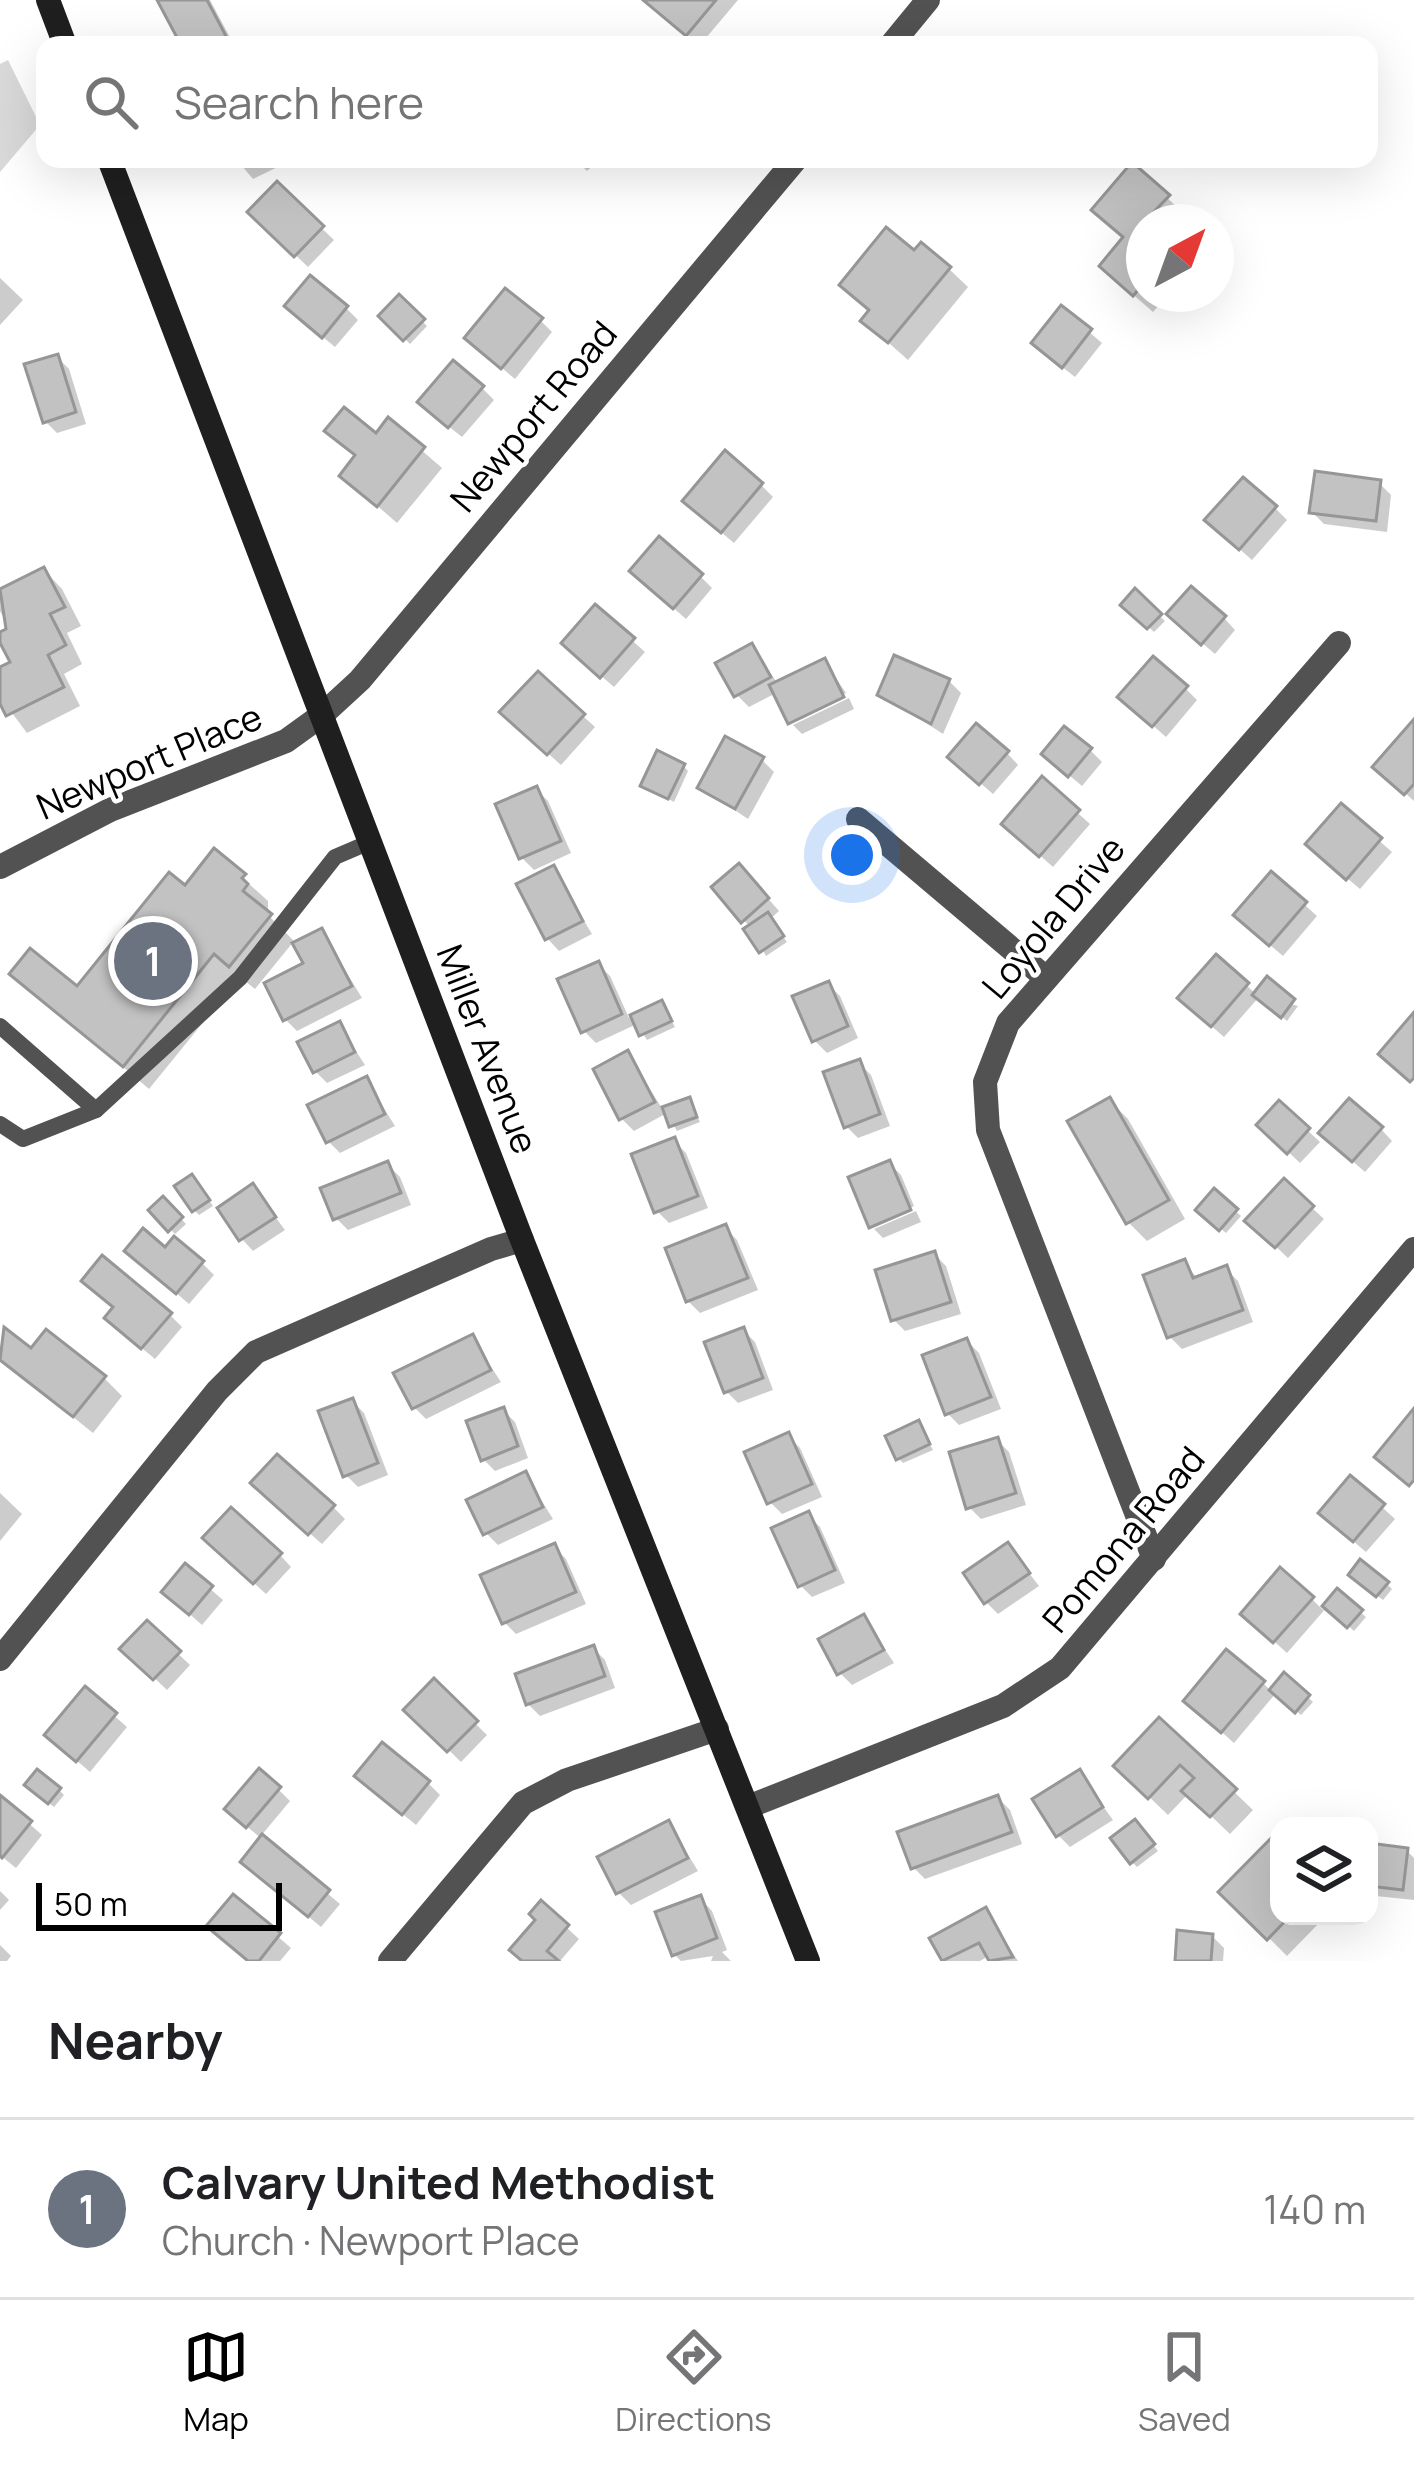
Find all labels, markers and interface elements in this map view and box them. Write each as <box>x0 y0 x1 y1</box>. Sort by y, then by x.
search box <box>36 36 1378 168</box>
icon: search <box>78 69 144 135</box>
text: Search here <box>174 71 424 133</box>
north arrow <box>1126 204 1234 312</box>
street label: Newport Road <box>439 310 627 522</box>
street label: Newport Place <box>29 691 269 831</box>
your location <box>822 825 882 885</box>
street label: Loyola Drive <box>971 825 1135 1009</box>
pin: 1 <box>114 916 192 1006</box>
street label: Miller Avenue <box>426 938 550 1160</box>
street label: Pomona Road <box>1031 1436 1215 1642</box>
map controls <box>1270 1817 1378 1925</box>
button: layers <box>1270 1817 1378 1925</box>
scale bar <box>36 1877 282 1930</box>
text: 50 m <box>54 1881 128 1926</box>
text: Nearby <box>48 2005 223 2074</box>
text: Calvary United Methodist <box>162 2151 715 2213</box>
text: 1 <box>78 2182 96 2236</box>
text: 140 m <box>1263 2182 1366 2236</box>
text: Church · Newport Place <box>162 2213 580 2267</box>
tab: Map <box>183 2324 249 2441</box>
tab: Directions <box>615 2324 772 2441</box>
tab: Saved <box>1138 2324 1231 2441</box>

